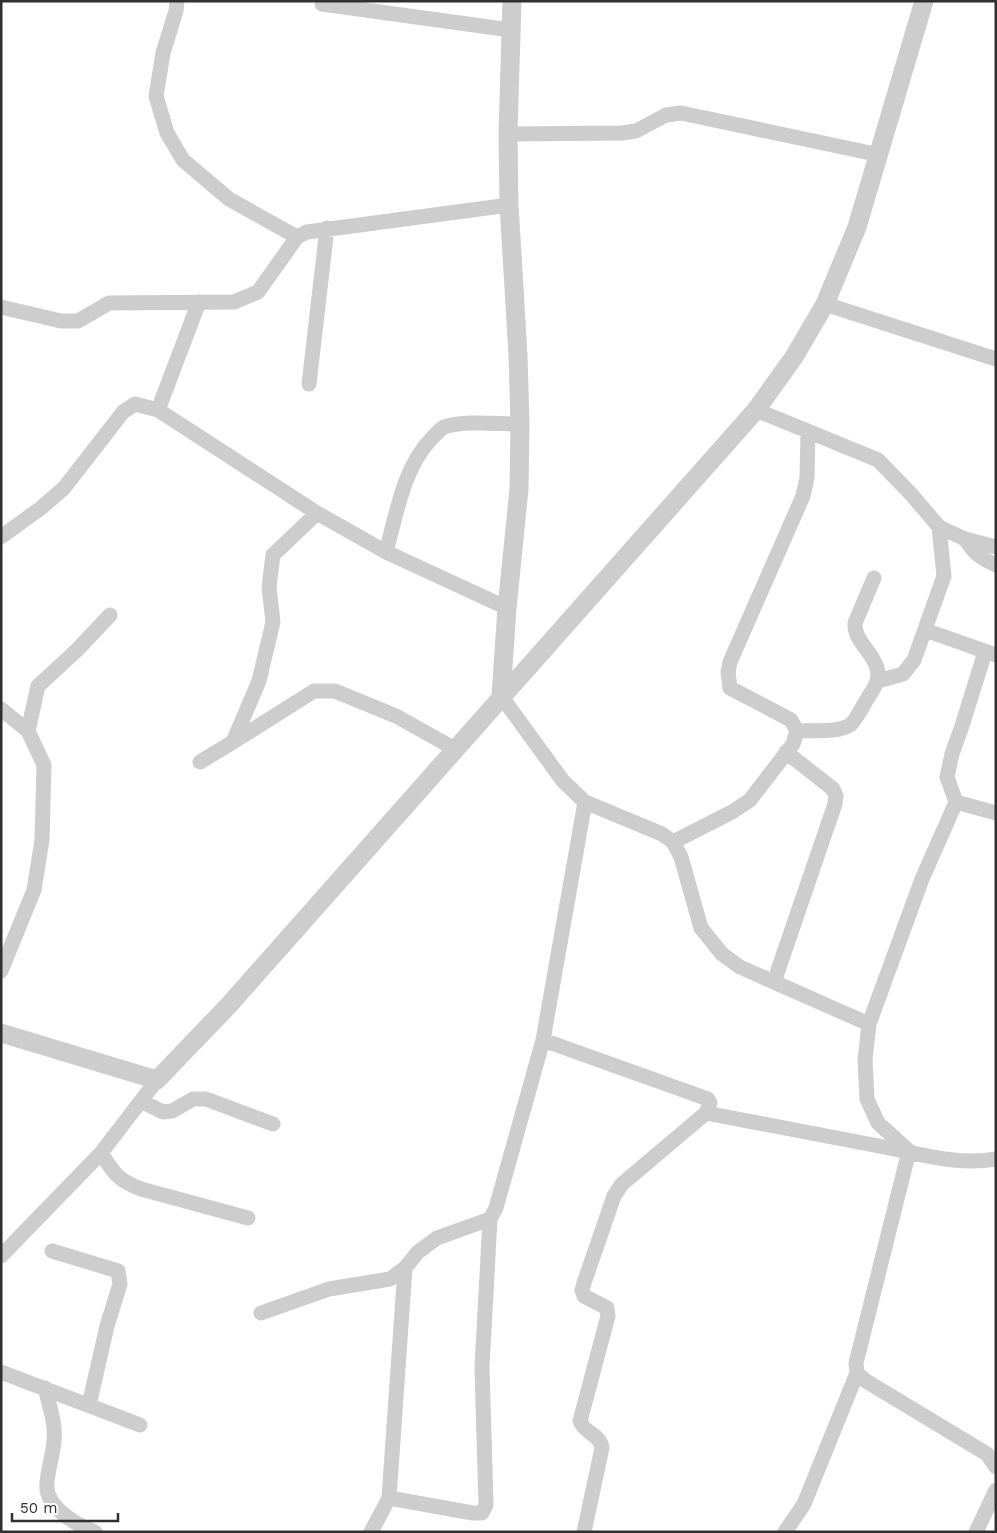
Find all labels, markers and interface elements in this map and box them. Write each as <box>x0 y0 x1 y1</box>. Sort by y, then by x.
scale bar <box>12 1490 119 1522</box>
text: 50 m <box>20 1499 57 1517</box>

